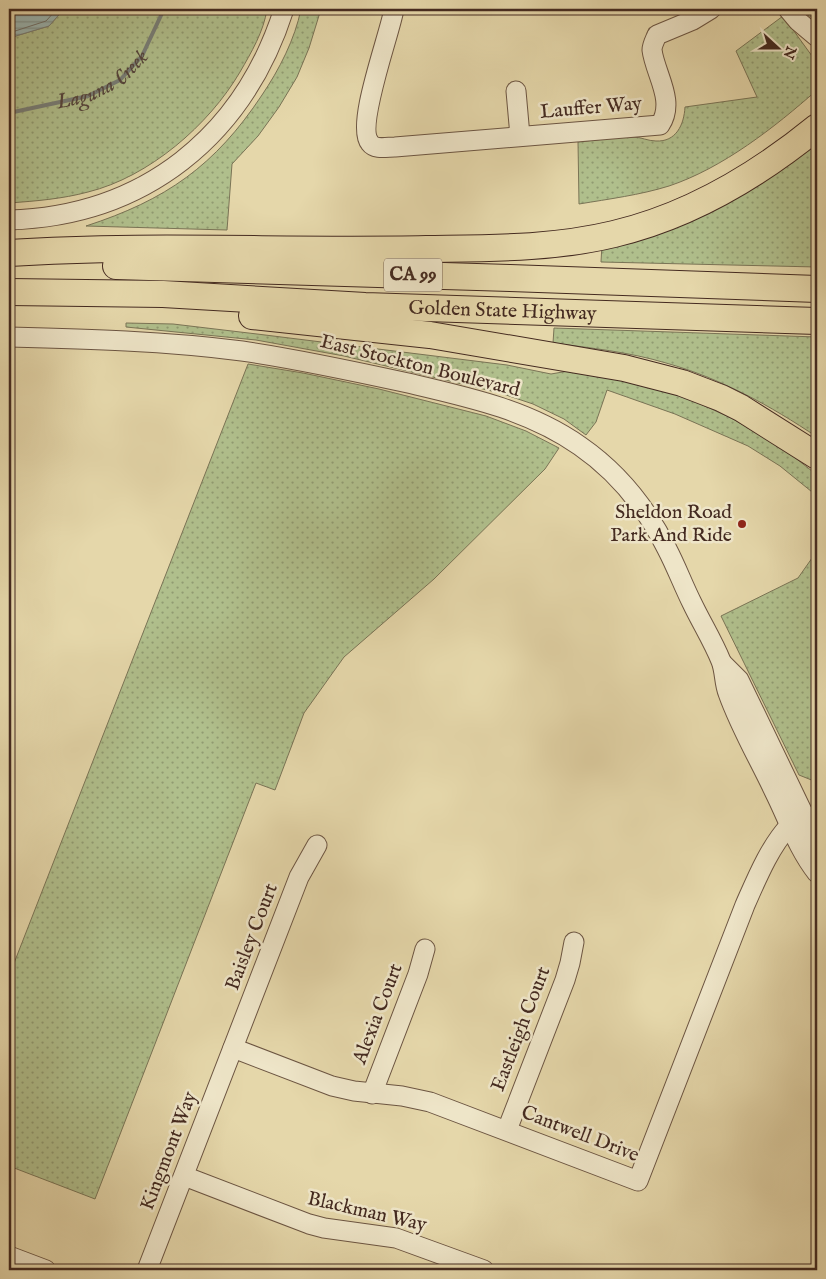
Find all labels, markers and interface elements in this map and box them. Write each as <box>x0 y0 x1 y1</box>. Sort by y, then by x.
north arrow <box>754 22 804 72</box>
text: N <box>779 42 800 61</box>
water label: Laguna Creek <box>53 44 155 116</box>
street label: Lauffer Way <box>539 91 643 125</box>
road number: CA 99 <box>384 258 442 292</box>
street label: Golden State Highway <box>408 295 597 326</box>
street label: East Stockton Boulevard <box>318 329 523 403</box>
place label: Sheldon Road Park And Ride <box>610 500 732 548</box>
marker: Sheldon Road Park And Ride <box>736 518 748 530</box>
street label: Baisley Court <box>220 880 284 994</box>
street label: Alexia Court <box>347 960 409 1069</box>
street label: Eastleigh Court <box>486 963 556 1095</box>
street label: Kingmont Way <box>135 1088 203 1214</box>
street label: Cantwell Drive <box>517 1100 643 1168</box>
street label: Blackman Way <box>305 1186 429 1238</box>

